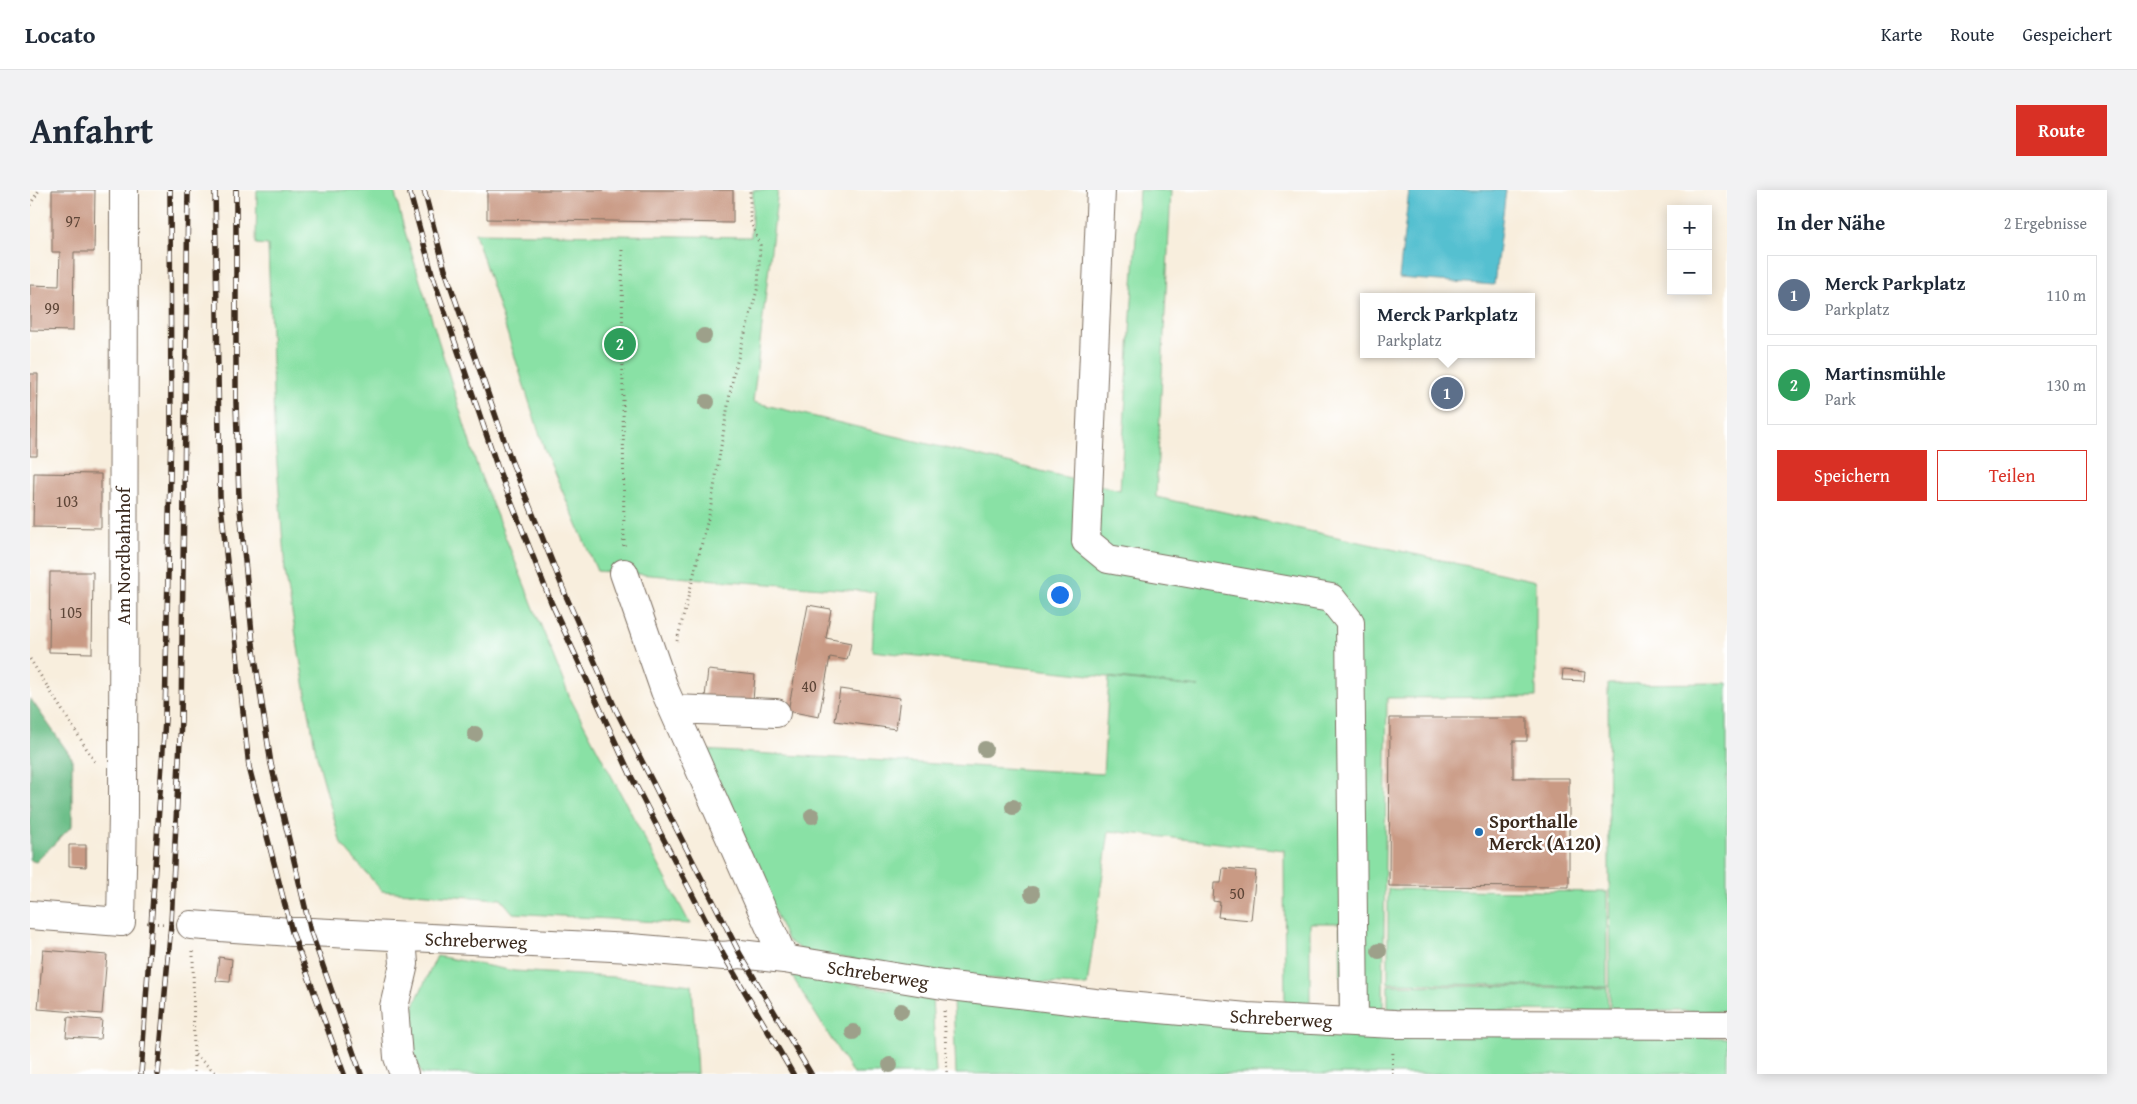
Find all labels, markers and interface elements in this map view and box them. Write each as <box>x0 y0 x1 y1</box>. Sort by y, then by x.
text: Locato <box>25 17 96 52</box>
text: Karte <box>1881 21 1922 48</box>
text: Route <box>1950 21 1995 48</box>
text: Gespeichert <box>2023 21 2112 48</box>
text: Anfahrt <box>30 105 153 156</box>
button: Route <box>2016 105 2107 156</box>
map controls <box>1667 205 1712 295</box>
button: + <box>1667 205 1712 250</box>
text: In der Nähe <box>1777 207 1885 238</box>
house number: 97 <box>65 209 81 233</box>
text: 2 Ergebnisse <box>2004 211 2087 235</box>
button: − <box>1667 250 1712 295</box>
text: Merck Parkplatz <box>1825 269 1966 297</box>
text: 1 <box>1790 283 1798 307</box>
text: 110 m <box>2046 283 2086 307</box>
popup <box>1360 293 1535 358</box>
house number: 99 <box>44 296 60 320</box>
text: Parkplatz <box>1825 297 1889 321</box>
text: Merck Parkplatz <box>1377 300 1518 328</box>
pin: 2 <box>604 325 636 363</box>
text: Parkplatz <box>1377 328 1441 352</box>
text: Martinsmühle <box>1825 359 1946 387</box>
text: 2 <box>1790 373 1798 397</box>
text: 130 m <box>2046 373 2086 397</box>
pin: 1 <box>1431 374 1463 412</box>
text: Park <box>1825 387 1856 411</box>
button: Speichern <box>1777 450 1927 501</box>
button: Teilen <box>1937 450 2087 501</box>
street label: Am Nordbahnhof <box>109 485 137 625</box>
house number: 103 <box>55 489 79 513</box>
your location <box>1047 582 1073 608</box>
house number: 105 <box>59 600 83 624</box>
house number: 40 <box>801 674 817 698</box>
place label: Sporthalle Merck (A120) <box>1489 807 1601 857</box>
marker: Sporthalle Merck (A120) <box>1473 826 1485 838</box>
house number: 50 <box>1229 881 1245 905</box>
street label: Schreberweg <box>424 924 528 956</box>
street label: Schreberweg <box>825 952 931 996</box>
street label: Schreberweg <box>1229 1001 1334 1035</box>

